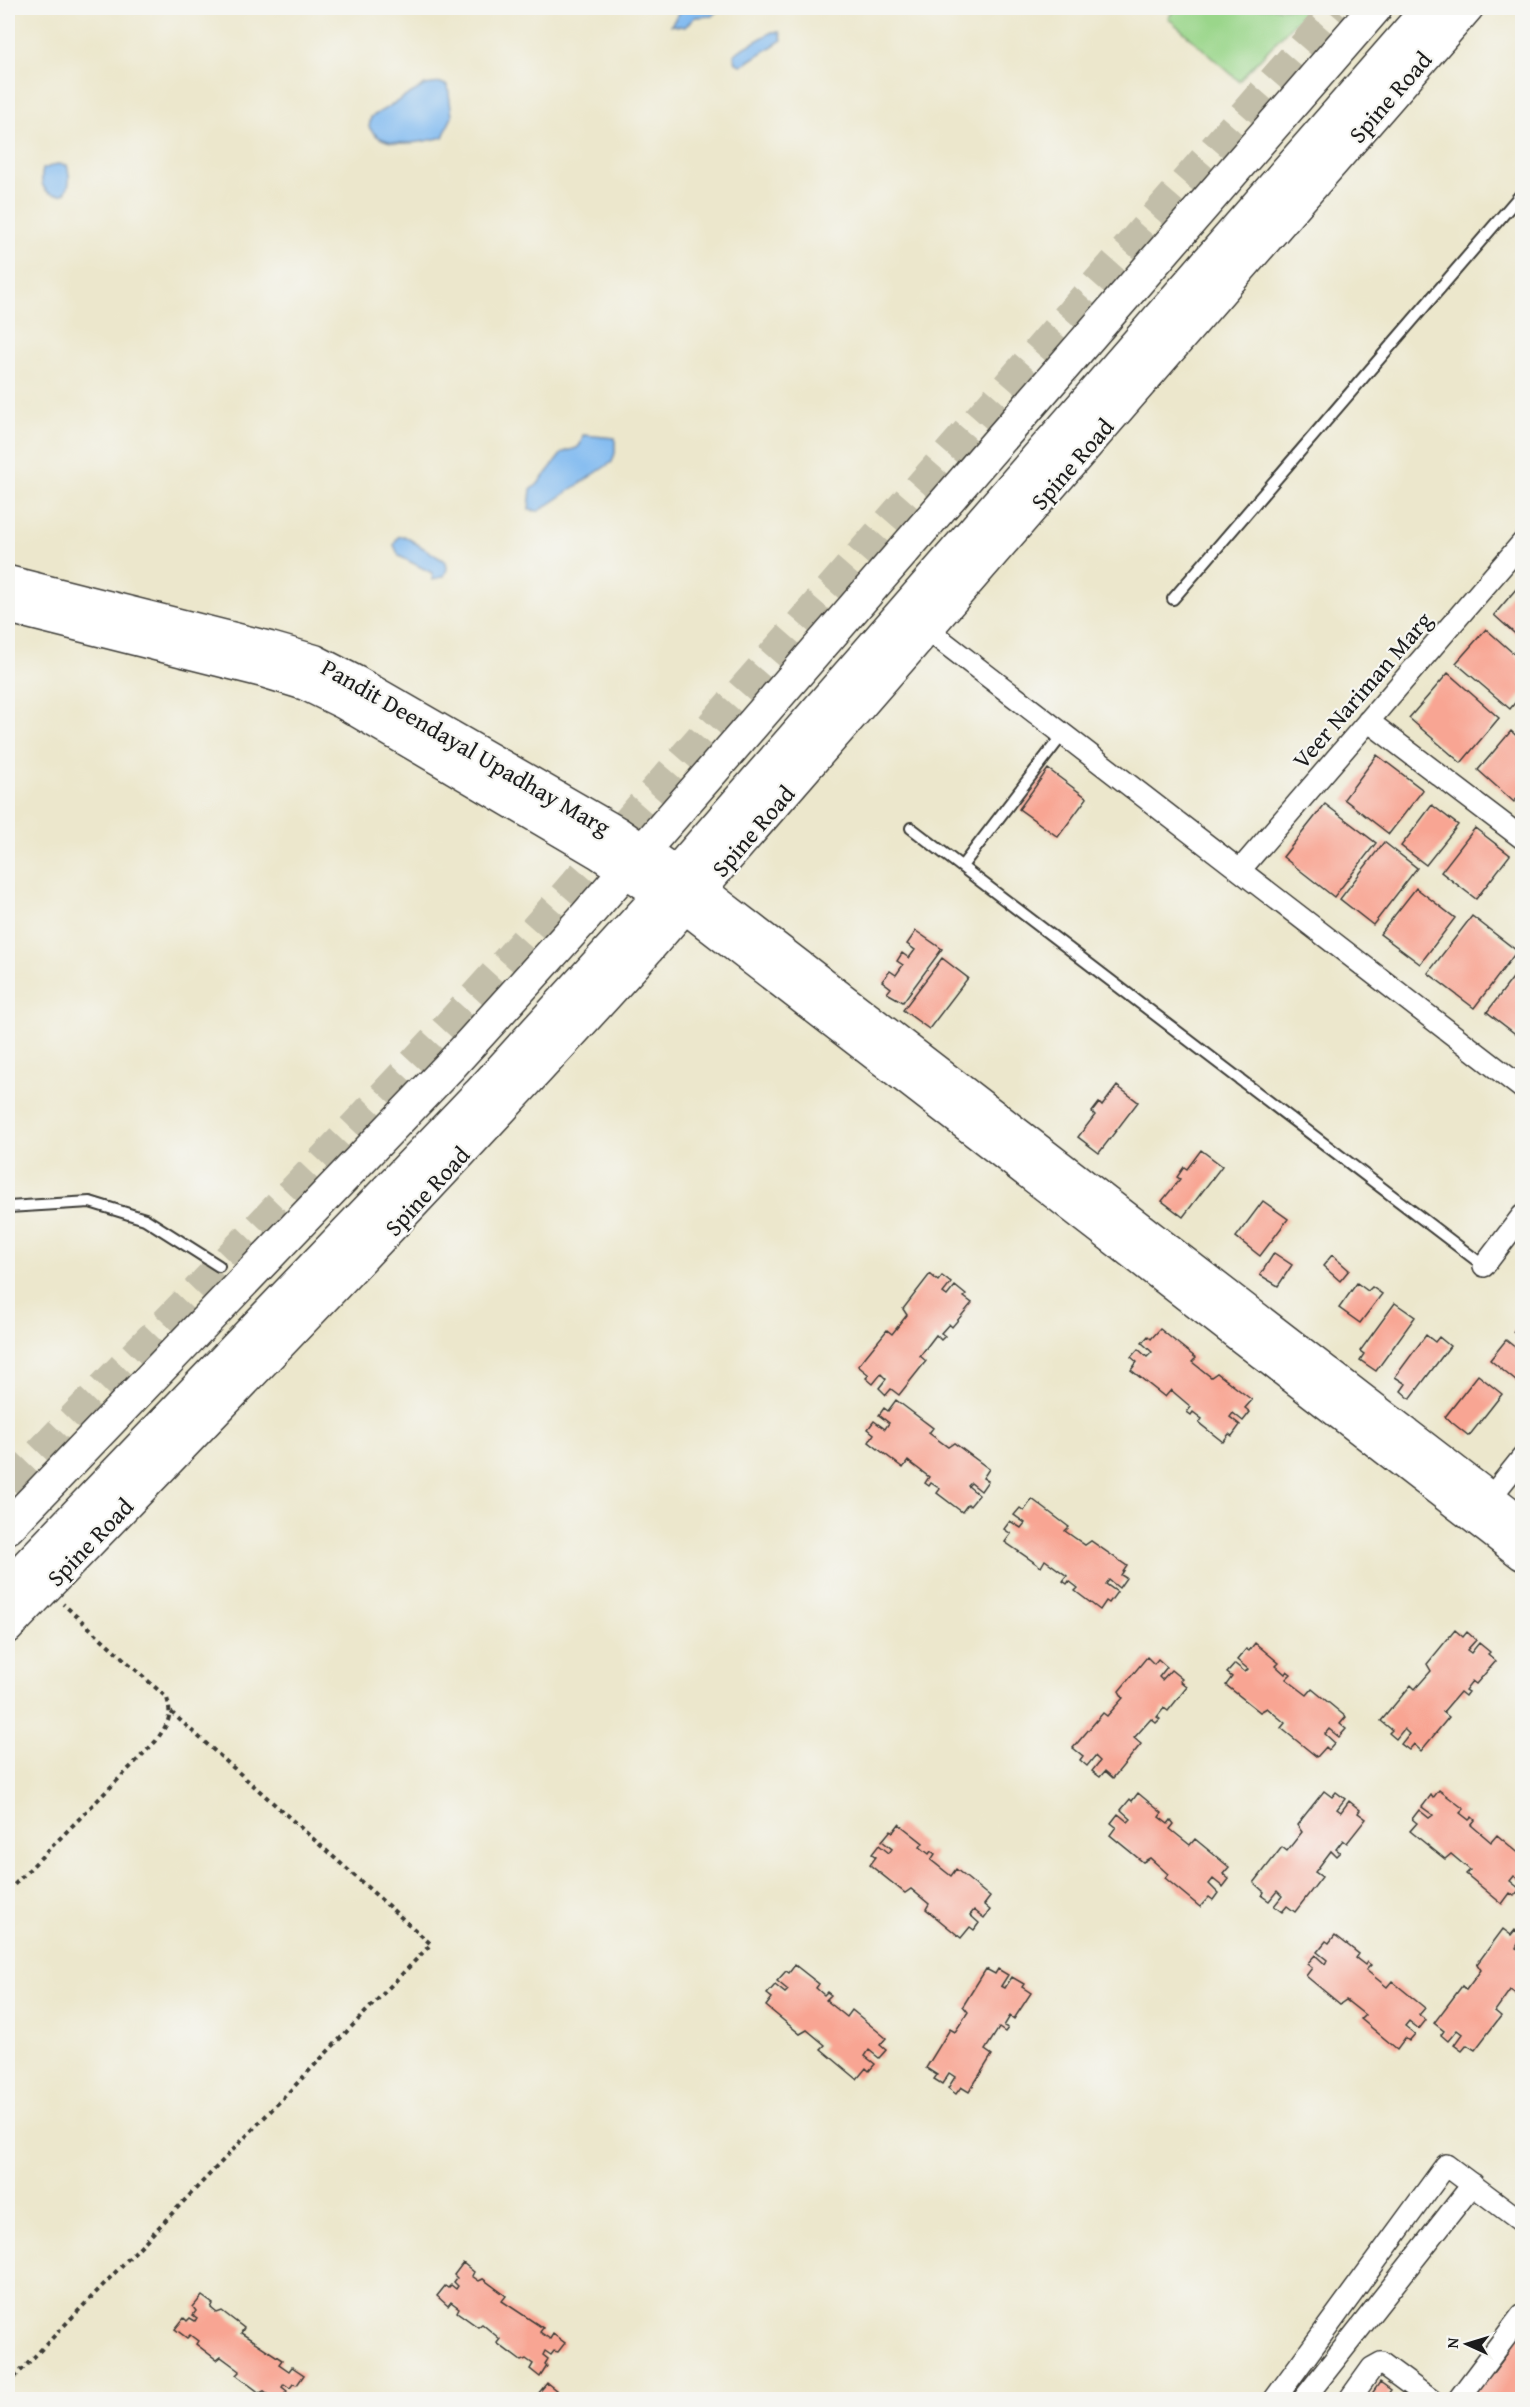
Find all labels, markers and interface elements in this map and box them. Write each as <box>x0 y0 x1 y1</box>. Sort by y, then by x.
street label: Spine Road <box>1340 43 1440 151</box>
street label: Spine Road <box>1022 410 1122 518</box>
street label: Veer Nariman Marg <box>1284 604 1440 776</box>
street label: Pandit Deendayal Upadhay Marg <box>315 650 617 844</box>
street label: Spine Road <box>703 777 803 885</box>
street label: Spine Road <box>376 1138 478 1244</box>
street label: Spine Road <box>39 1490 141 1594</box>
north arrow <box>1437 2314 1497 2374</box>
text: N <box>1440 2336 1464 2349</box>

